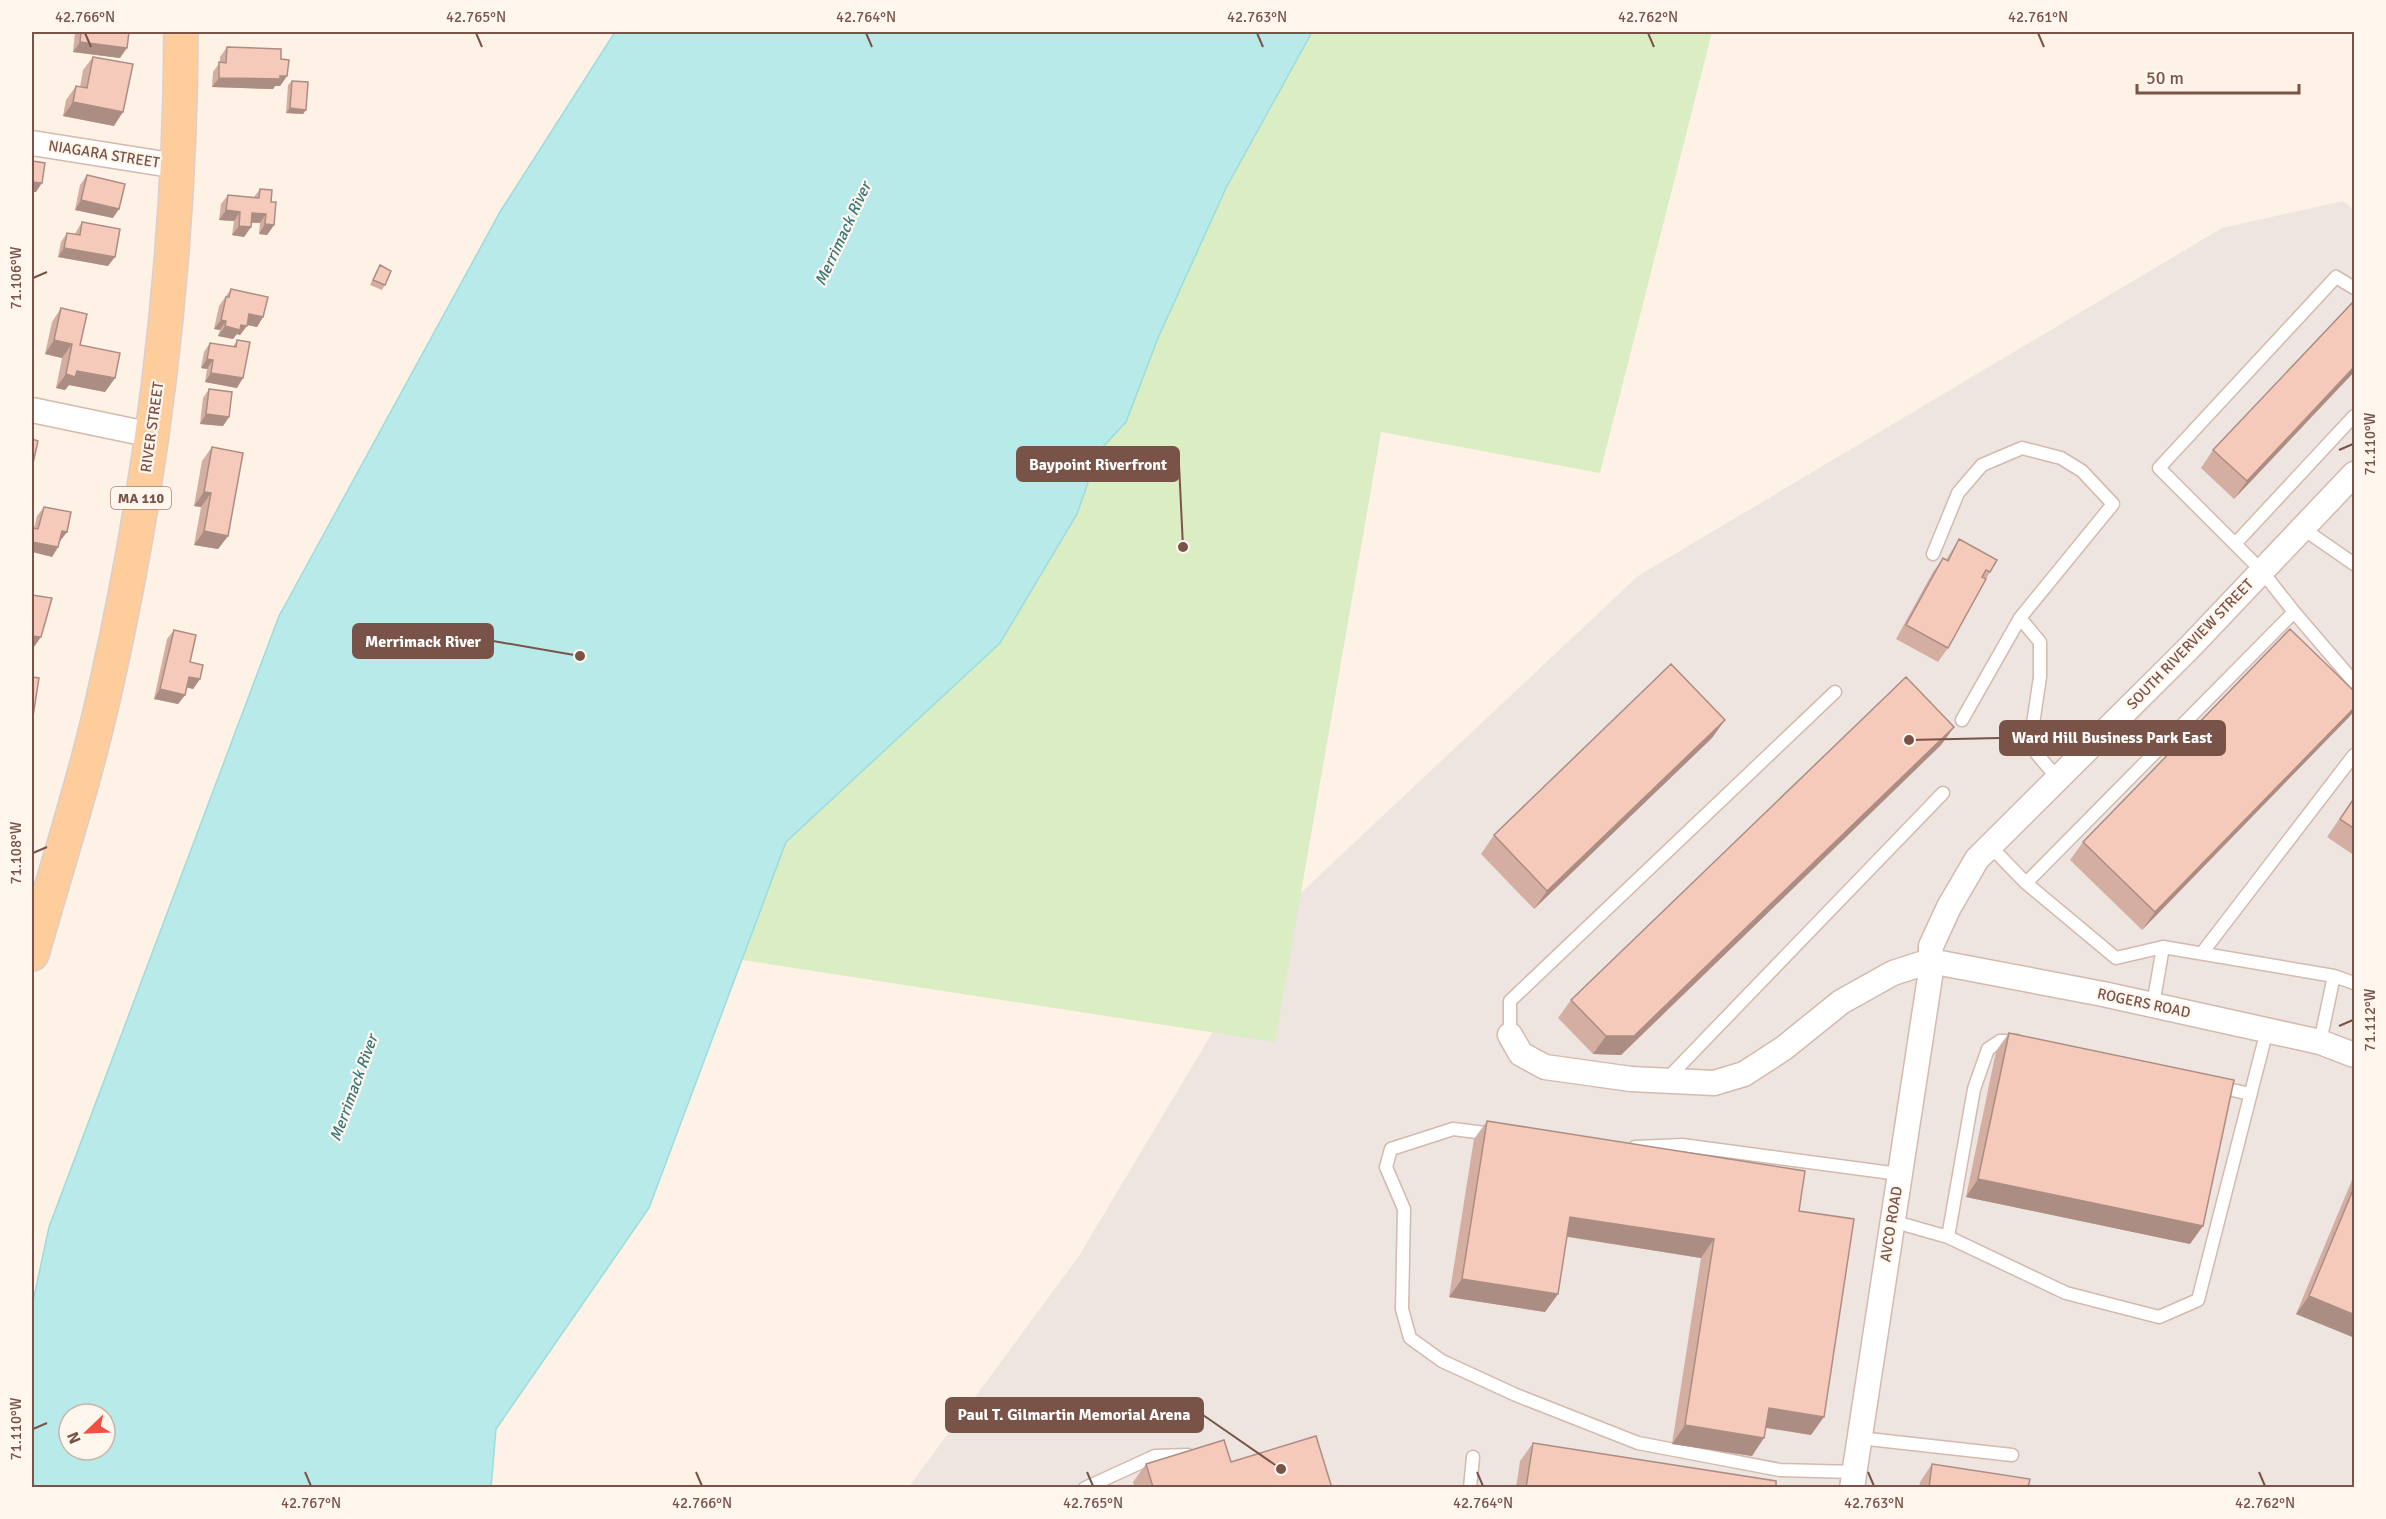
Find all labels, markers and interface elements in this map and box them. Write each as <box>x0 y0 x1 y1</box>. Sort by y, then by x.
text: 42.766°N <box>55 8 115 26</box>
text: 42.765°N <box>446 8 506 26</box>
text: 42.764°N <box>836 8 896 26</box>
text: 42.763°N <box>1227 8 1287 26</box>
text: 42.762°N <box>1618 8 1678 26</box>
text: 42.761°N <box>2008 8 2068 26</box>
scale bar <box>2137 57 2299 95</box>
text: 50 m <box>2146 67 2184 89</box>
street label: NIAGARA STREET <box>47 136 162 172</box>
water label: Merrimack River <box>810 177 877 289</box>
text: 71.106°W <box>7 246 25 309</box>
street label: RIVER STREET <box>137 380 167 474</box>
text: 71.110°W <box>2361 412 2379 475</box>
callout: Baypoint Riverfront <box>1017 447 1179 481</box>
text: Baypoint Riverfront <box>1029 455 1167 475</box>
road number: MA 110 <box>111 487 171 509</box>
street label: SOUTH RIVERVIEW STREET <box>2123 575 2258 713</box>
callout: Merrimack River <box>353 624 493 658</box>
text: Merrimack River <box>365 632 482 652</box>
callout: Ward Hill Business Park East <box>2000 721 2225 755</box>
text: Ward Hill Business Park East <box>2012 728 2212 748</box>
text: 71.108°W <box>7 821 25 884</box>
street label: ROGERS ROAD <box>2096 984 2192 1022</box>
text: 71.112°W <box>2361 988 2379 1051</box>
water label: Merrimack River <box>325 1030 383 1144</box>
street label: AVCO ROAD <box>1876 1185 1906 1263</box>
text: 71.110°W <box>7 1397 25 1460</box>
callout: Paul T. Gilmartin Memorial Arena <box>946 1398 1203 1432</box>
north arrow <box>57 1402 117 1462</box>
text: Paul T. Gilmartin Memorial Arena <box>957 1405 1191 1425</box>
text: N <box>63 1428 85 1447</box>
text: 42.767°N <box>281 1494 341 1512</box>
text: 42.766°N <box>672 1494 732 1512</box>
text: 42.765°N <box>1063 1494 1123 1512</box>
text: 42.764°N <box>1453 1494 1513 1512</box>
text: 42.763°N <box>1844 1494 1904 1512</box>
text: 42.762°N <box>2235 1494 2295 1512</box>

